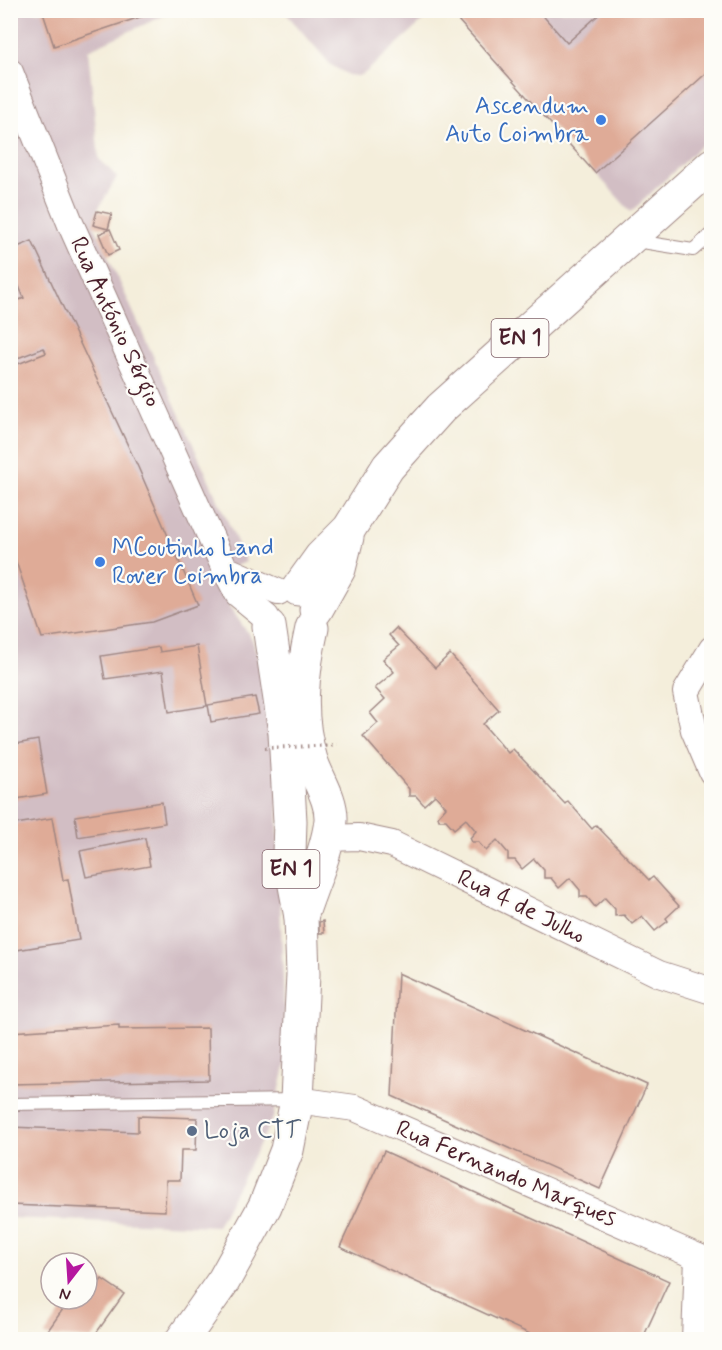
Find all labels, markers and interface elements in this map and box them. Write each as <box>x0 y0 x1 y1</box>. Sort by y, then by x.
place label: Ascendum Auto Coimbra <box>445 91 590 150</box>
marker: Ascendum Auto Coimbra <box>594 113 608 127</box>
street label: Rua António Sérgio <box>59 232 168 413</box>
road number: EN 1 <box>492 319 548 357</box>
place label: MCoutinho Land Rover Coimbra <box>112 533 274 592</box>
marker: MCoutinho Land Rover Coimbra <box>93 555 107 569</box>
road number: EN 1 <box>262 850 320 888</box>
street label: Rua 4 de Julho <box>452 863 590 951</box>
street label: Rua Fernando Marques <box>391 1113 621 1235</box>
place label: Loja CTT <box>204 1116 301 1147</box>
marker: Loja CTT <box>185 1124 199 1138</box>
north arrow <box>39 1251 99 1311</box>
text: N <box>57 1282 73 1306</box>

